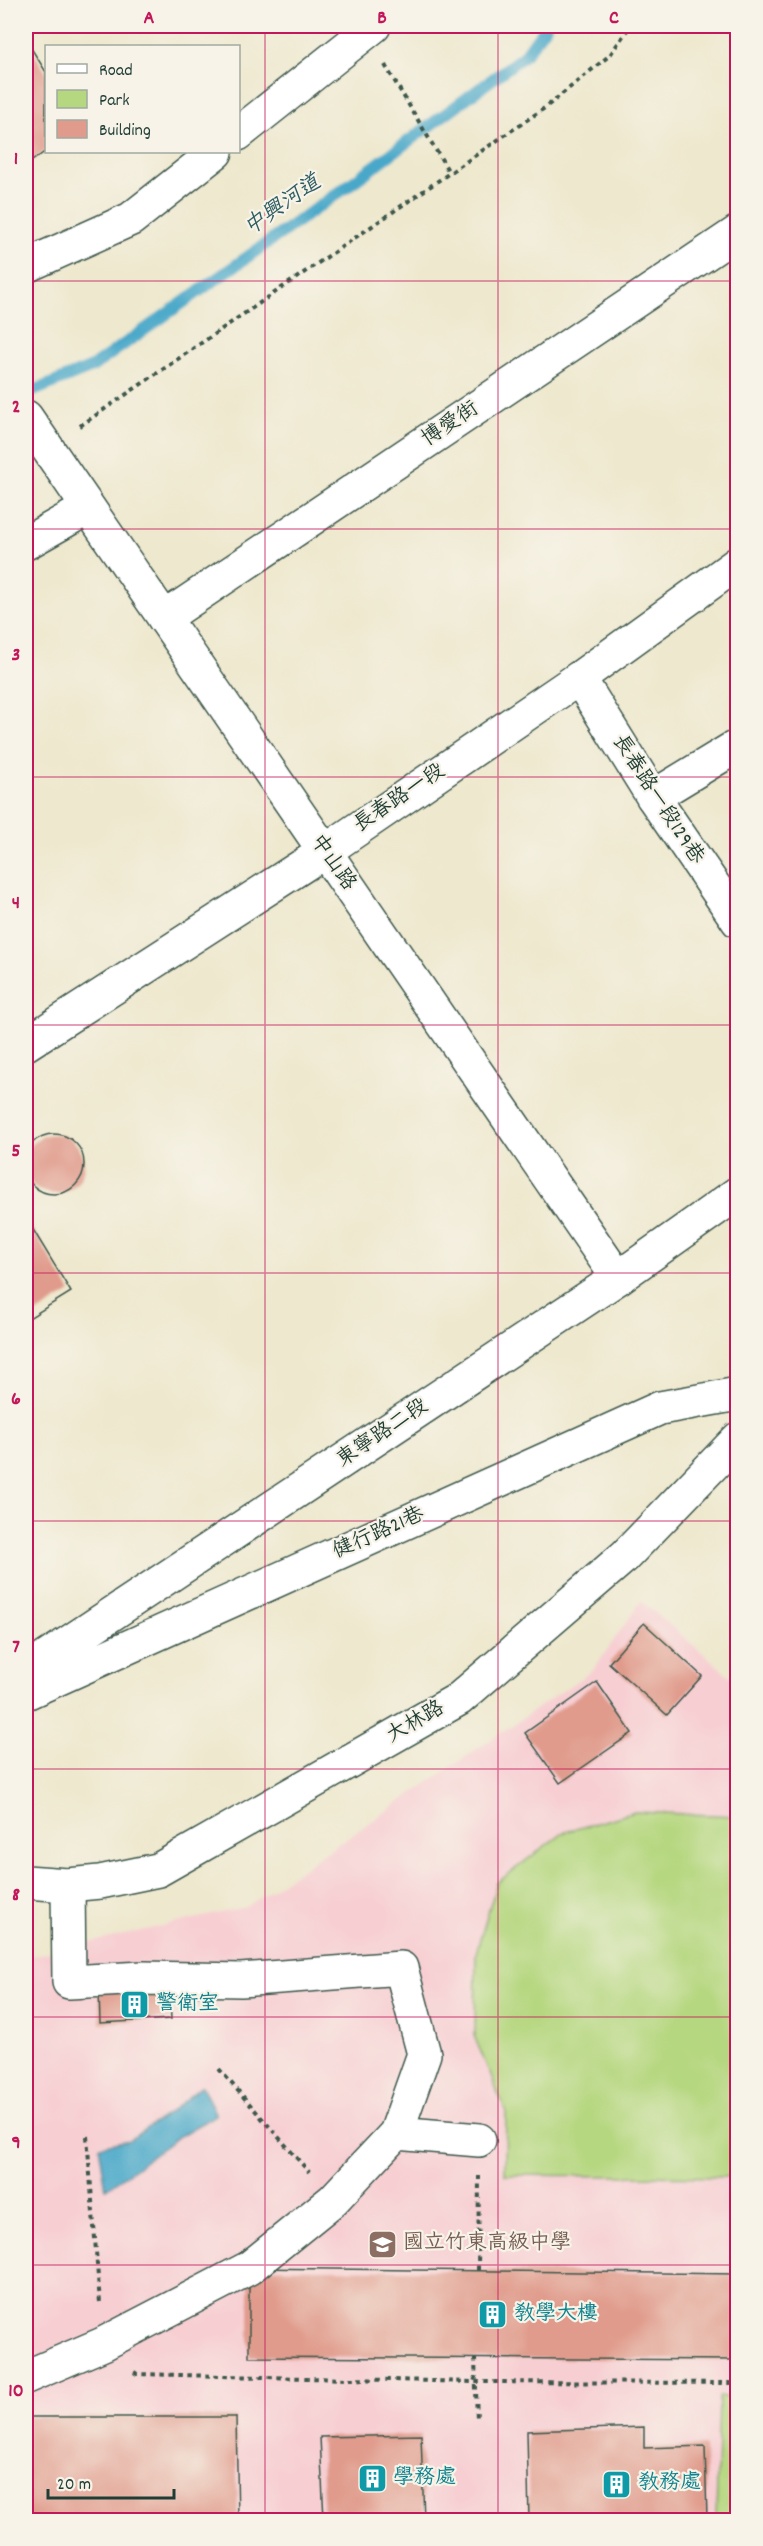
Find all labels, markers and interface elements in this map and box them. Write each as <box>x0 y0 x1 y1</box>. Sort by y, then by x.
text: A <box>144 5 155 33</box>
text: B <box>377 5 387 33</box>
text: C <box>609 5 619 33</box>
legend <box>45 45 240 153</box>
text: Road <box>99 59 133 84</box>
text: Park <box>99 89 130 114</box>
text: Building <box>99 119 151 144</box>
text: 1 <box>14 146 18 174</box>
water label: 中興河道 <box>238 167 330 244</box>
text: 2 <box>12 394 20 422</box>
street label: 博愛街 <box>416 395 486 455</box>
text: 3 <box>12 642 20 670</box>
street label: 長春路一段129巷 <box>604 729 710 871</box>
street label: 長春路一段 <box>348 757 452 841</box>
street label: 中山路 <box>302 829 362 897</box>
text: 4 <box>12 890 20 918</box>
text: 5 <box>11 1138 21 1166</box>
text: 6 <box>11 1386 21 1414</box>
street label: 東寧路二段 <box>331 1392 435 1476</box>
street label: 健行路21巷 <box>328 1500 430 1568</box>
text: 7 <box>12 1634 20 1662</box>
street label: 大林路 <box>381 1694 451 1752</box>
text: 8 <box>12 1882 20 1910</box>
building icon: 警衛室 <box>119 1989 151 2021</box>
place label: 警衛室 <box>156 1990 219 2020</box>
text: 9 <box>11 2130 21 2158</box>
school or university icon: 國立竹東高級中學 <box>366 2228 398 2260</box>
place label: 國立竹東高級中學 <box>403 2229 571 2259</box>
building icon: 教學大樓 <box>477 2299 509 2331</box>
place label: 教學大樓 <box>514 2300 598 2330</box>
text: 10 <box>8 2378 24 2406</box>
scale bar <box>48 2462 174 2500</box>
building icon: 學務處 <box>356 2463 388 2495</box>
place label: 學務處 <box>393 2464 456 2494</box>
building icon: 教務處 <box>601 2468 633 2500</box>
place label: 教務處 <box>638 2469 701 2499</box>
text: 20 m <box>57 2473 91 2498</box>

